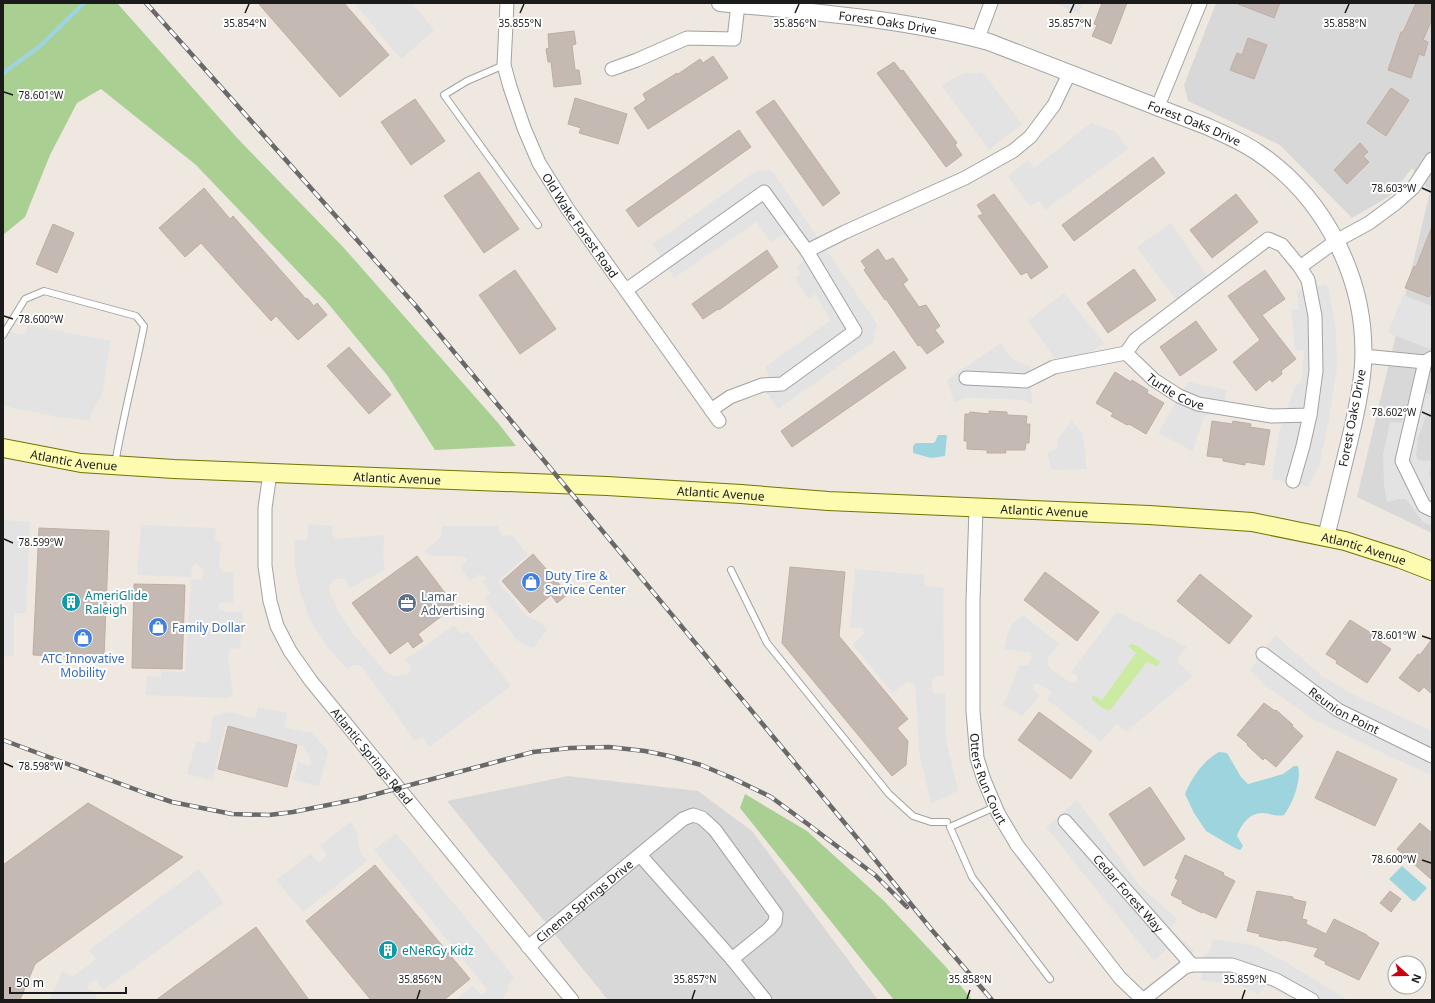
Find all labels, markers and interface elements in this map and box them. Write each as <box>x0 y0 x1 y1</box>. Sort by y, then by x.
street label: Forest Oaks Drive <box>838 6 939 38</box>
text: 35.854°N <box>223 16 267 30</box>
text: 35.855°N <box>498 16 542 30</box>
text: 35.856°N <box>773 16 817 30</box>
text: 35.857°N <box>1048 16 1092 30</box>
text: 35.858°N <box>1323 16 1367 30</box>
text: 78.601°W <box>19 88 64 102</box>
street label: Forest Oaks Drive <box>1146 96 1244 150</box>
street label: Old Wake Forest Road <box>538 169 623 281</box>
text: 78.603°W <box>1372 181 1417 195</box>
text: 78.600°W <box>19 312 64 326</box>
street label: Forest Oaks Drive <box>1334 367 1370 468</box>
street label: Turtle Cove <box>1143 369 1206 413</box>
text: 78.602°W <box>1372 405 1417 419</box>
street label: Atlantic Avenue <box>29 445 118 474</box>
street label: Atlantic Avenue <box>353 468 442 488</box>
street label: Atlantic Avenue <box>677 482 766 504</box>
street label: Atlantic Avenue <box>1000 500 1089 521</box>
street label: Atlantic Avenue <box>1320 528 1409 569</box>
text: 78.599°W <box>19 535 64 549</box>
place label: Duty Tire & Service Center <box>545 567 626 598</box>
shop icon: Duty Tire & Service Center <box>520 571 542 593</box>
place label: AmeriGlide Raleigh <box>85 587 148 618</box>
place label: Lamar Advertising <box>421 588 485 619</box>
building icon: AmeriGlide Raleigh <box>60 591 82 613</box>
office icon: Lamar Advertising <box>396 592 418 614</box>
shop icon: Family Dollar <box>147 616 169 638</box>
place label: Family Dollar <box>172 619 246 636</box>
shop icon: ATC Innovative Mobility <box>72 627 94 649</box>
text: 78.601°W <box>1372 628 1417 642</box>
place label: ATC Innovative Mobility <box>41 650 125 681</box>
street label: Reunion Point <box>1305 683 1383 738</box>
street label: Atlantic Springs Road <box>327 704 417 808</box>
street label: Otters Run Court <box>966 732 1012 828</box>
text: 78.598°W <box>19 759 64 773</box>
street label: Cedar Forest Way <box>1090 850 1168 936</box>
text: 78.600°W <box>1372 852 1417 866</box>
street label: Cinema Springs Drive <box>532 855 637 946</box>
building icon: eNeRGy Kidz <box>377 939 399 961</box>
place label: eNeRGy Kidz <box>402 942 474 959</box>
north arrow <box>1387 955 1427 995</box>
scale bar <box>10 969 126 995</box>
text: 35.856°N <box>398 972 442 986</box>
text: 35.857°N <box>673 972 717 986</box>
text: 35.858°N <box>948 972 992 986</box>
text: 35.859°N <box>1223 972 1267 986</box>
text: N <box>1408 972 1425 986</box>
text: 50 m <box>16 974 44 991</box>

